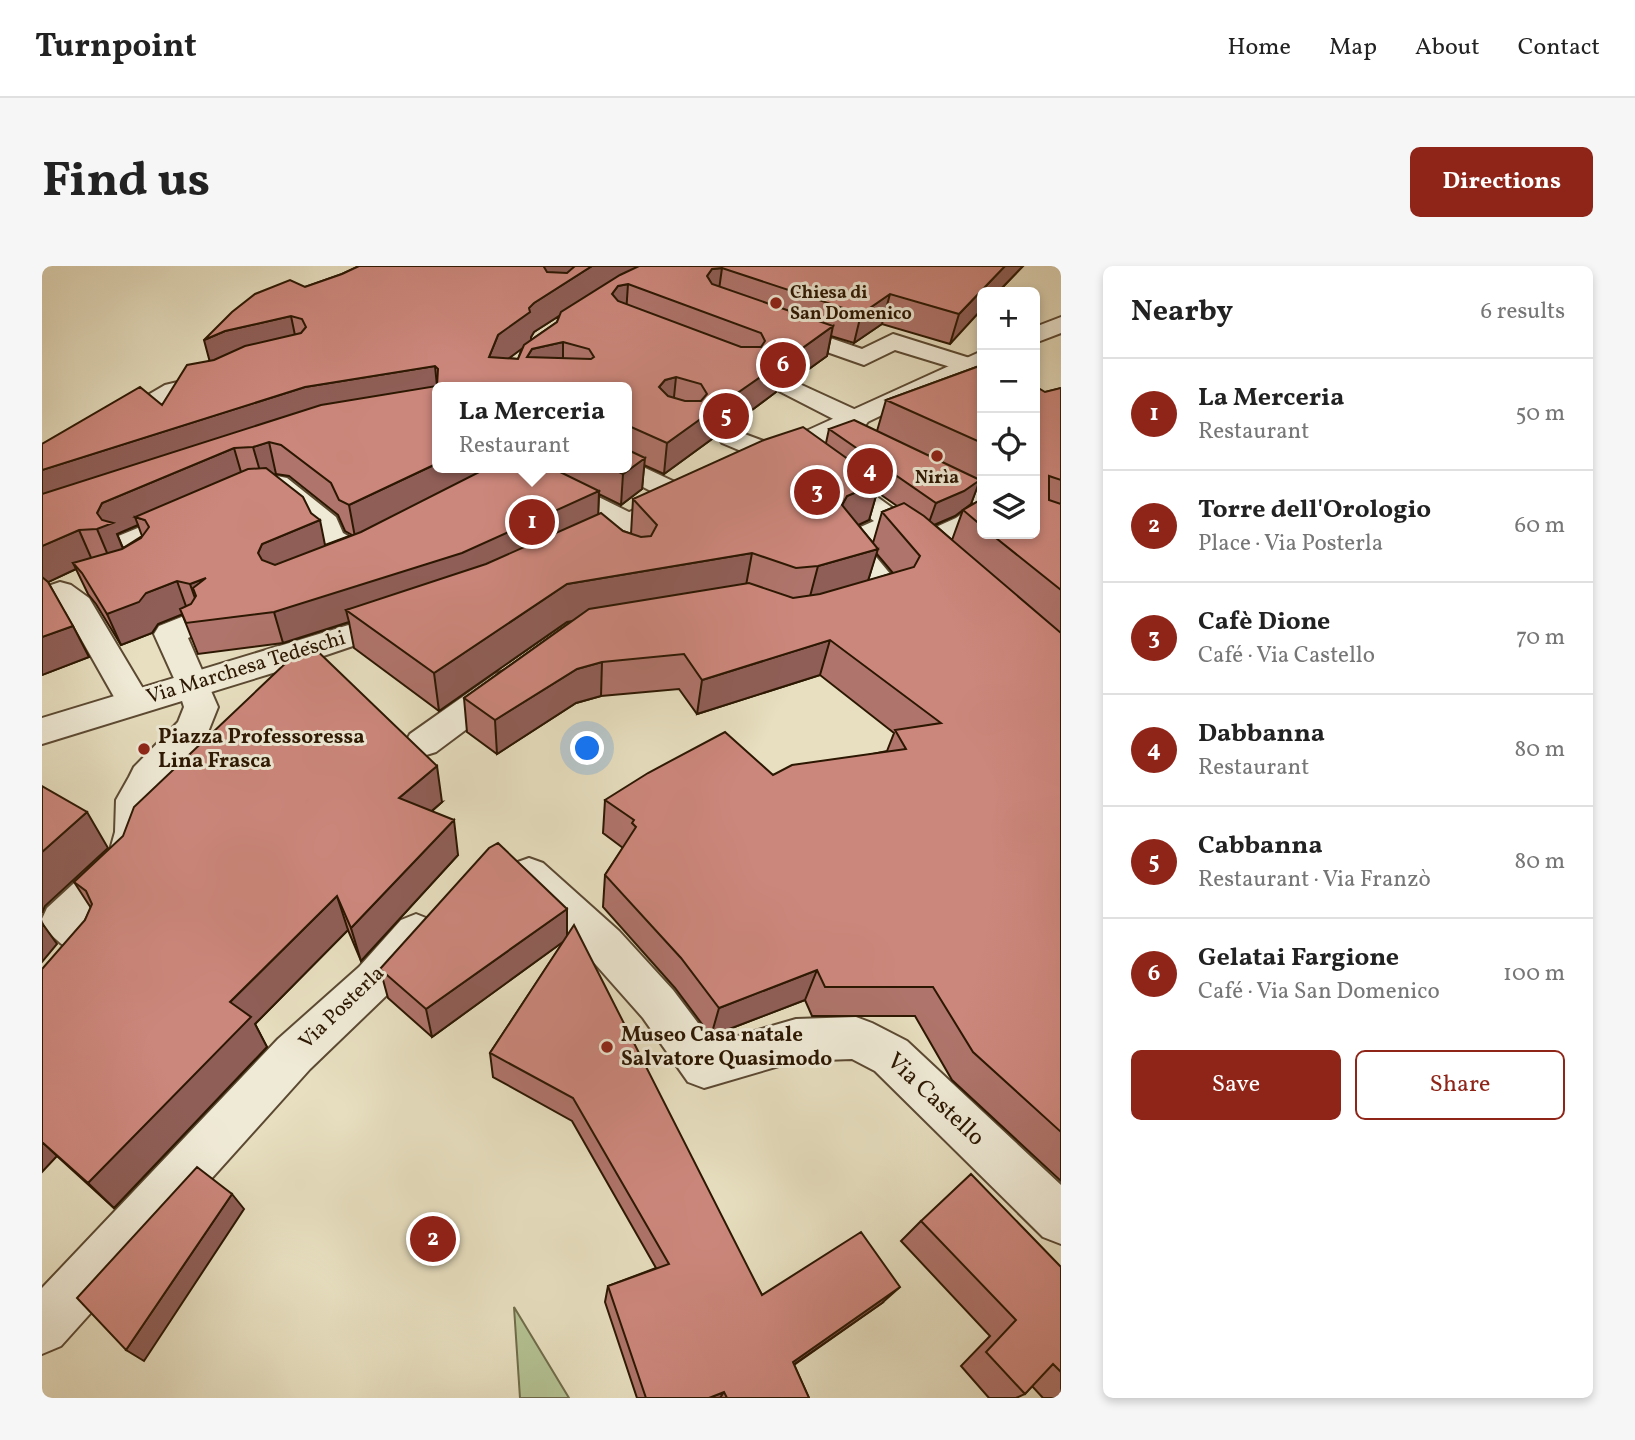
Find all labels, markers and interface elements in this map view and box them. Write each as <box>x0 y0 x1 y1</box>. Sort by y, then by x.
text: Turnpoint <box>35 25 197 71</box>
text: Home <box>1227 31 1291 65</box>
text: Map <box>1329 31 1377 65</box>
text: About <box>1415 31 1480 65</box>
text: Contact <box>1518 31 1600 65</box>
button: Directions <box>1410 147 1593 217</box>
text: Find us <box>42 148 210 217</box>
place label: Chiesa di San Domenico <box>790 281 912 327</box>
map controls <box>977 287 1040 539</box>
button: + <box>977 287 1040 350</box>
text: Nearby <box>1131 291 1233 333</box>
marker: Chiesa di San Domenico <box>768 295 784 311</box>
text: 6 results <box>1481 296 1565 328</box>
pin: 6 <box>760 339 806 391</box>
button: − <box>977 350 1040 413</box>
text: La Merceria <box>1198 380 1344 416</box>
popup <box>432 382 632 473</box>
pin: 5 <box>703 390 749 442</box>
text: La Merceria <box>459 394 605 430</box>
text: 1 <box>1149 398 1159 430</box>
text: 50 m <box>1516 398 1565 430</box>
button: locate <box>977 413 1040 476</box>
text: Restaurant <box>1198 416 1309 448</box>
text: Restaurant <box>459 430 570 462</box>
pin: 4 <box>847 445 893 497</box>
marker: Nirìa <box>929 448 945 464</box>
pin: 3 <box>794 466 840 518</box>
place label: Nirìa <box>915 466 959 491</box>
button: layers <box>977 476 1040 539</box>
text: Torre dell'Orologio <box>1198 492 1431 528</box>
pin: 1 <box>509 496 555 548</box>
text: 2 <box>1148 510 1160 542</box>
text: 60 m <box>1515 510 1565 542</box>
text: Place · Via Posterla <box>1198 528 1383 560</box>
text: Cafè Dione <box>1198 604 1330 640</box>
text: 3 <box>1148 622 1160 654</box>
text: 70 m <box>1516 622 1565 654</box>
street label: Via Marchesa Tedeschi <box>143 624 349 712</box>
text: Café · Via Castello <box>1198 640 1375 672</box>
text: Dabbanna <box>1198 716 1325 752</box>
place label: Piazza Professoressa Lina Frasca <box>158 723 365 776</box>
your location <box>570 731 604 765</box>
text: 4 <box>1147 734 1161 766</box>
text: 80 m <box>1515 734 1565 766</box>
marker: Piazza Professoressa Lina Frasca <box>136 741 152 757</box>
text: Restaurant <box>1198 752 1309 784</box>
text: Cabbanna <box>1198 828 1323 864</box>
text: 5 <box>1148 846 1160 878</box>
text: 80 m <box>1515 846 1565 878</box>
text: Restaurant · Via Franzò <box>1198 864 1431 896</box>
text: Gelatai Fargione <box>1198 940 1399 976</box>
text: 6 <box>1148 958 1160 990</box>
text: 100 m <box>1503 958 1565 990</box>
street label: Via Posterla <box>293 960 391 1056</box>
text: Café · Via San Domenico <box>1198 976 1440 1008</box>
place label: Museo Casa natale Salvatore Quasimodo <box>621 1021 832 1074</box>
marker: Museo Casa natale Salvatore Quasimodo <box>599 1039 615 1055</box>
street label: Via Castello <box>878 1045 992 1155</box>
button: Save <box>1131 1050 1341 1120</box>
button: Share <box>1355 1050 1565 1120</box>
pin: 2 <box>410 1213 456 1265</box>

